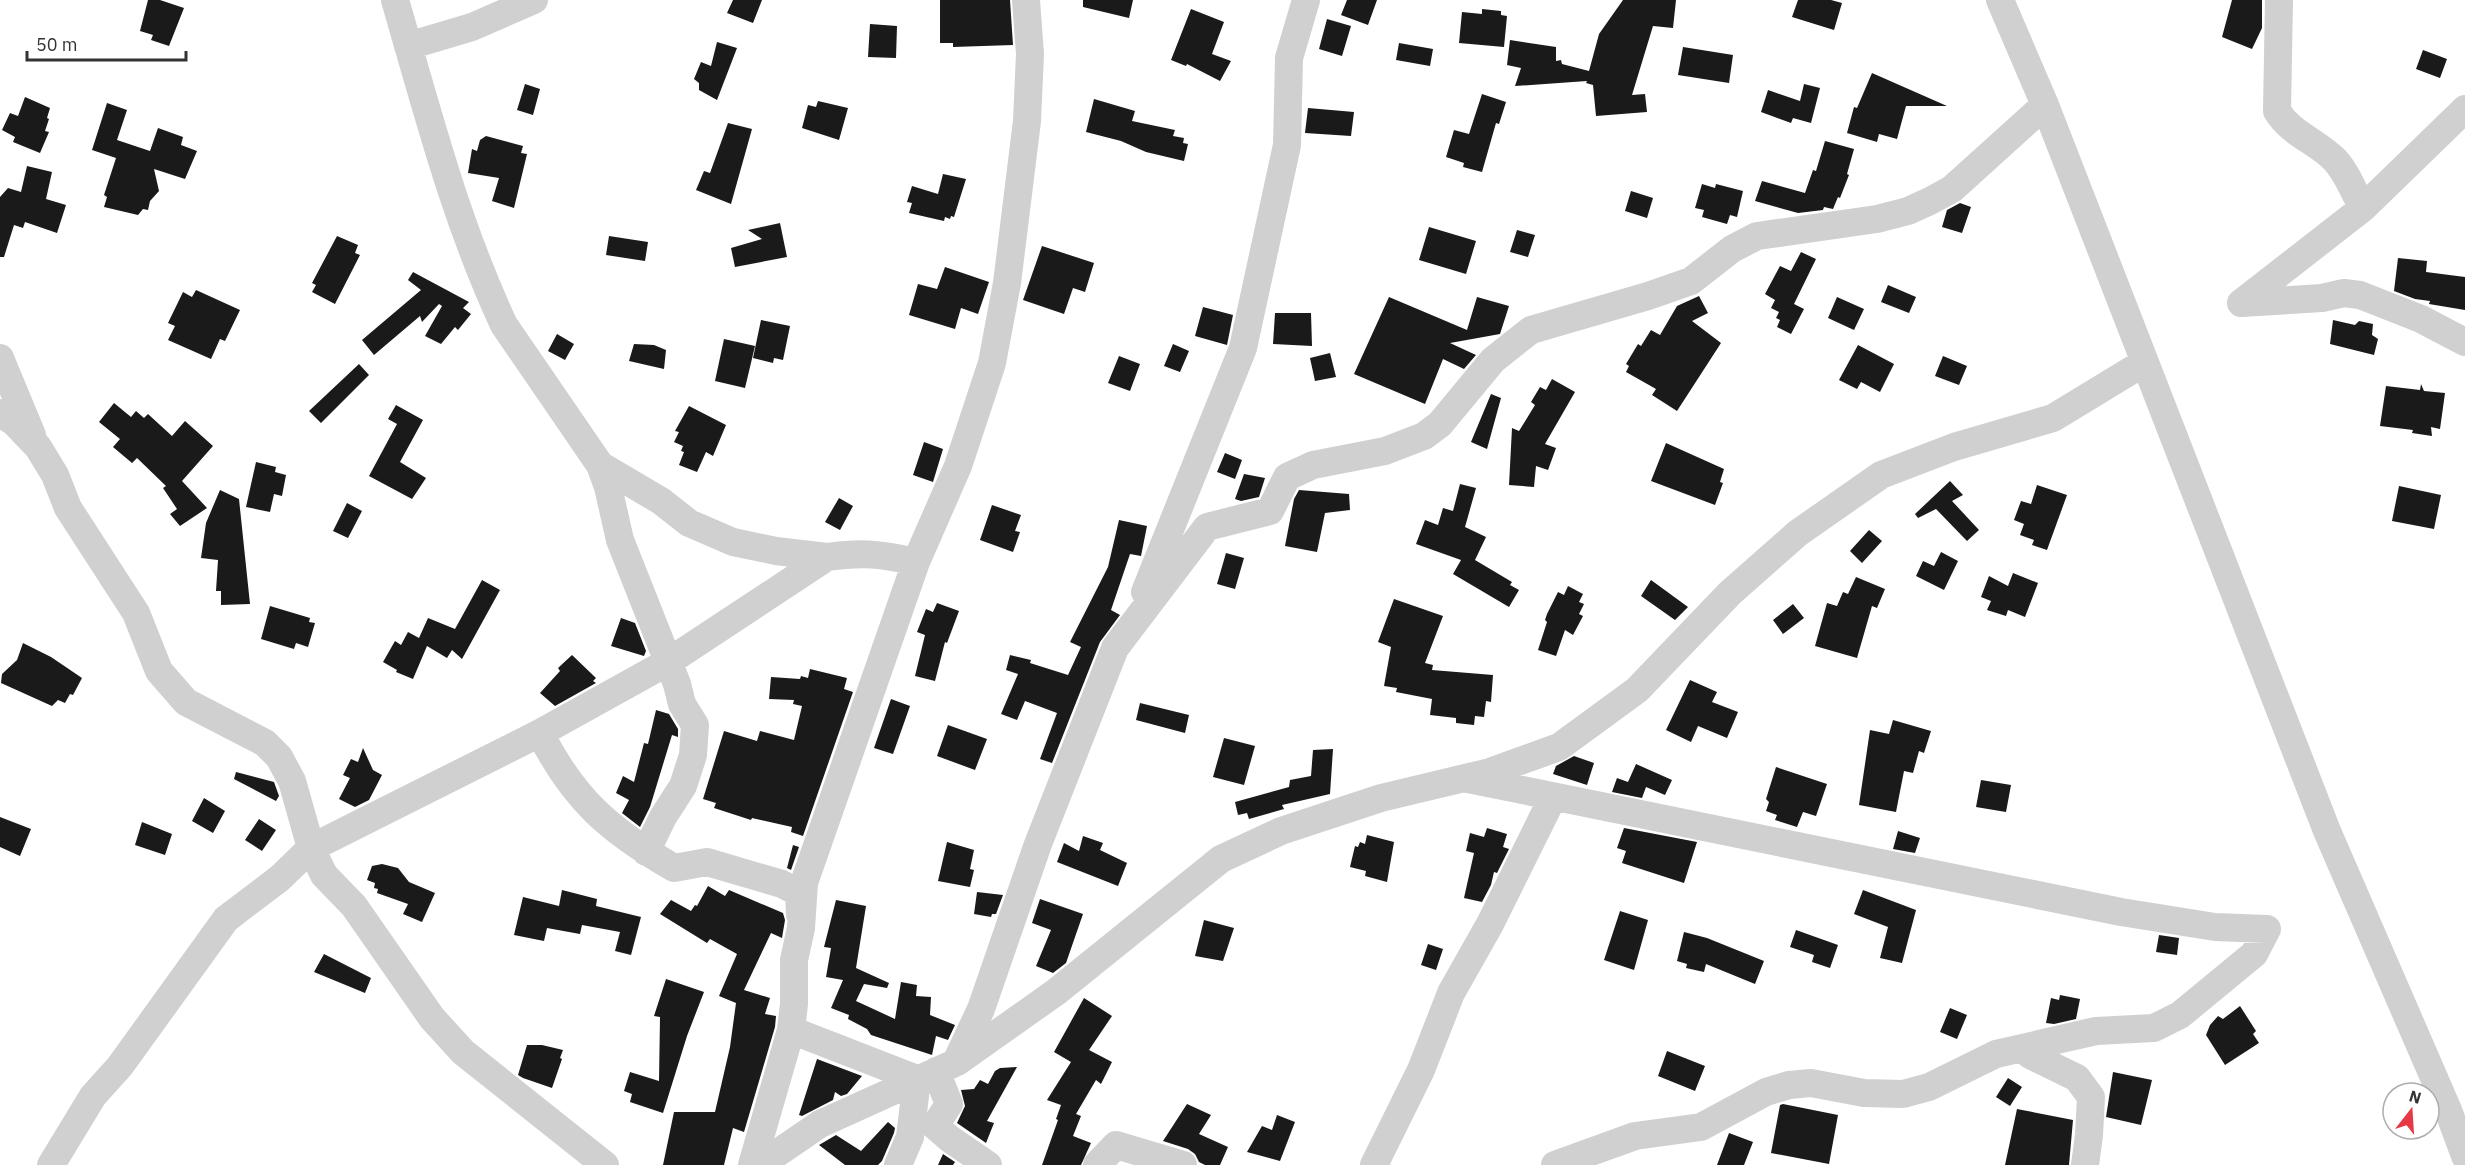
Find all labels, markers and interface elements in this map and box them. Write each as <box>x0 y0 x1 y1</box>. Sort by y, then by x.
scale bar <box>27 24 186 62</box>
text: 50 m <box>36 33 78 56</box>
north arrow <box>2381 1081 2441 1141</box>
text: N <box>2407 1085 2424 1108</box>

